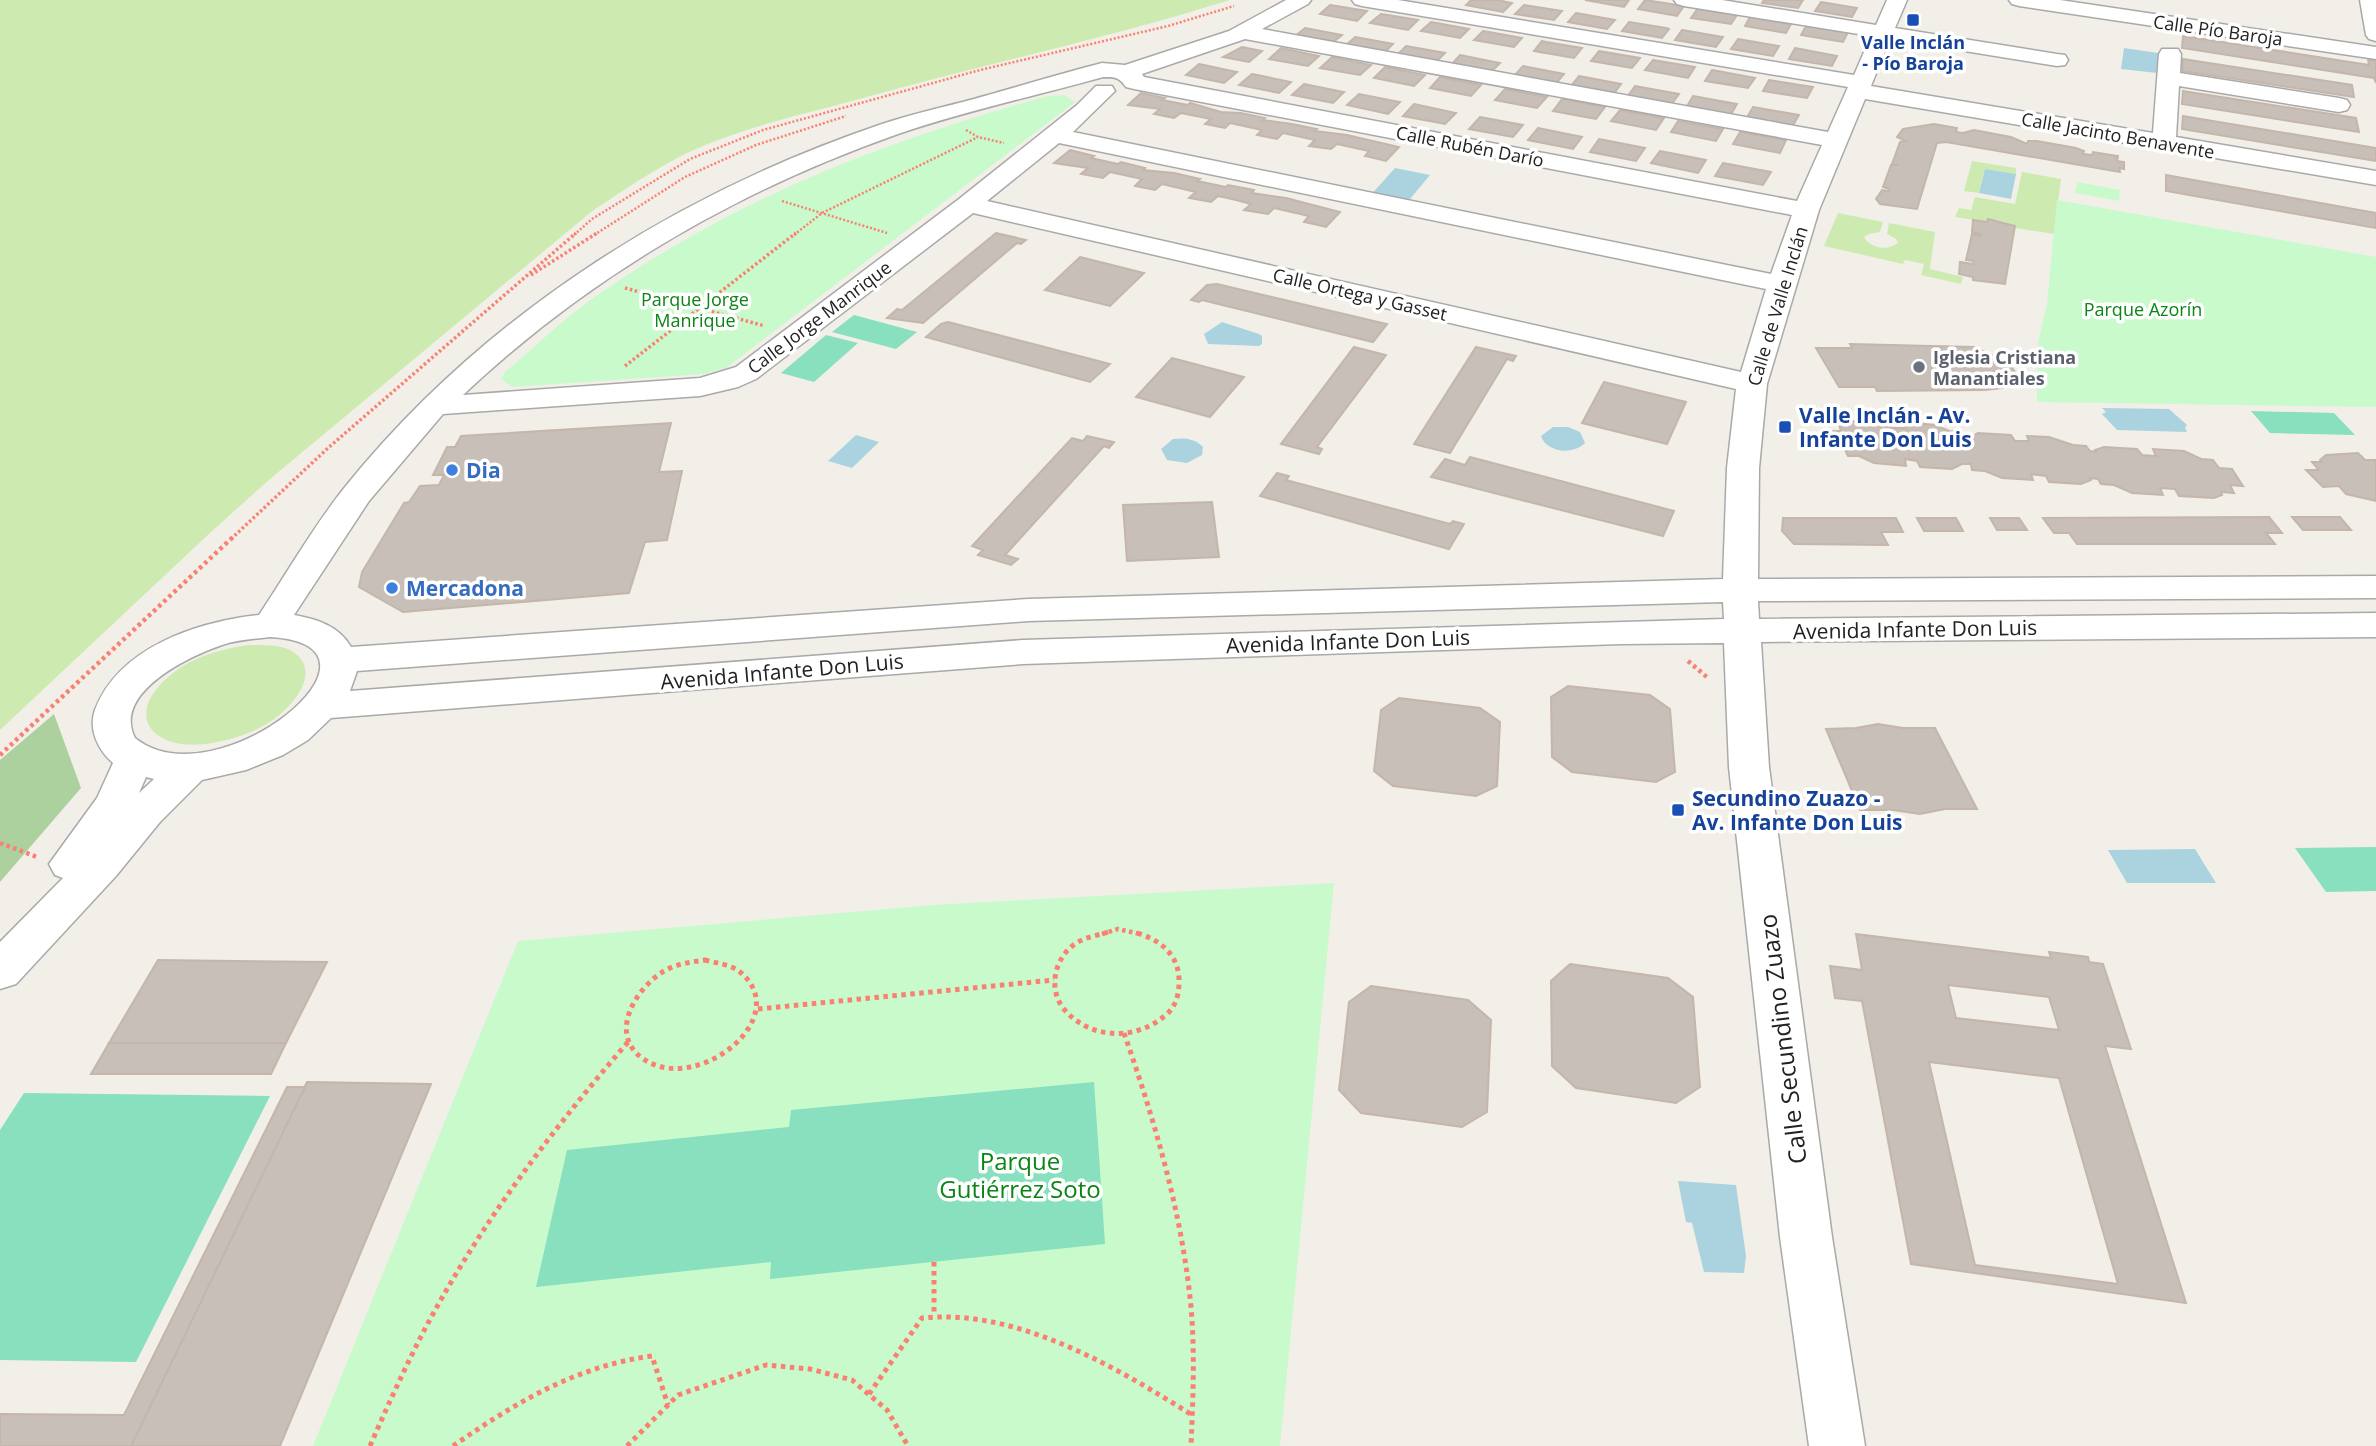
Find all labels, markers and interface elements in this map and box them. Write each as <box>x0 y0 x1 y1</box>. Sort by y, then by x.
street label: Calle Pío Baroja <box>2152 9 2284 51</box>
marker: Valle Inclán - Pío Baroja <box>1905 12 1921 28</box>
place label: Valle Inclán - Pío Baroja <box>1861 30 1965 75</box>
street label: Calle Jacinto Benavente <box>2020 106 2216 164</box>
street label: Calle Rubén Darío <box>1394 120 1546 172</box>
street label: Calle de Valle Inclán <box>1741 223 1813 389</box>
street label: Calle Jorge Manrique <box>742 255 896 379</box>
street label: Calle Ortega y Gasset <box>1271 262 1449 326</box>
park label: Parque Jorge Manrique <box>641 287 749 332</box>
park label: Parque Azorín <box>2084 297 2202 321</box>
place label: Iglesia Cristiana Manantiales <box>1933 345 2076 390</box>
marker: Iglesia Cristiana Manantiales <box>1911 359 1927 375</box>
place label: Valle Inclán - Av. Infante Don Luis <box>1799 401 1972 453</box>
marker: Valle Inclán - Av. Infante Don Luis <box>1777 419 1793 435</box>
place label: Dia <box>466 456 501 484</box>
marker: Dia <box>444 462 460 478</box>
place label: Mercadona <box>406 574 524 602</box>
marker: Mercadona <box>384 580 400 596</box>
street label: Avenida Infante Don Luis <box>1793 613 2037 645</box>
street label: Avenida Infante Don Luis <box>1226 623 1470 659</box>
street label: Avenida Infante Don Luis <box>659 646 905 696</box>
place label: Secundino Zuazo - Av. Infante Don Luis <box>1692 784 1903 836</box>
marker: Secundino Zuazo - Av. Infante Don Luis <box>1670 802 1686 818</box>
street label: Calle Secundino Zuazo <box>1750 912 1814 1166</box>
park label: Parque Gutiérrez Soto <box>939 1144 1101 1205</box>

